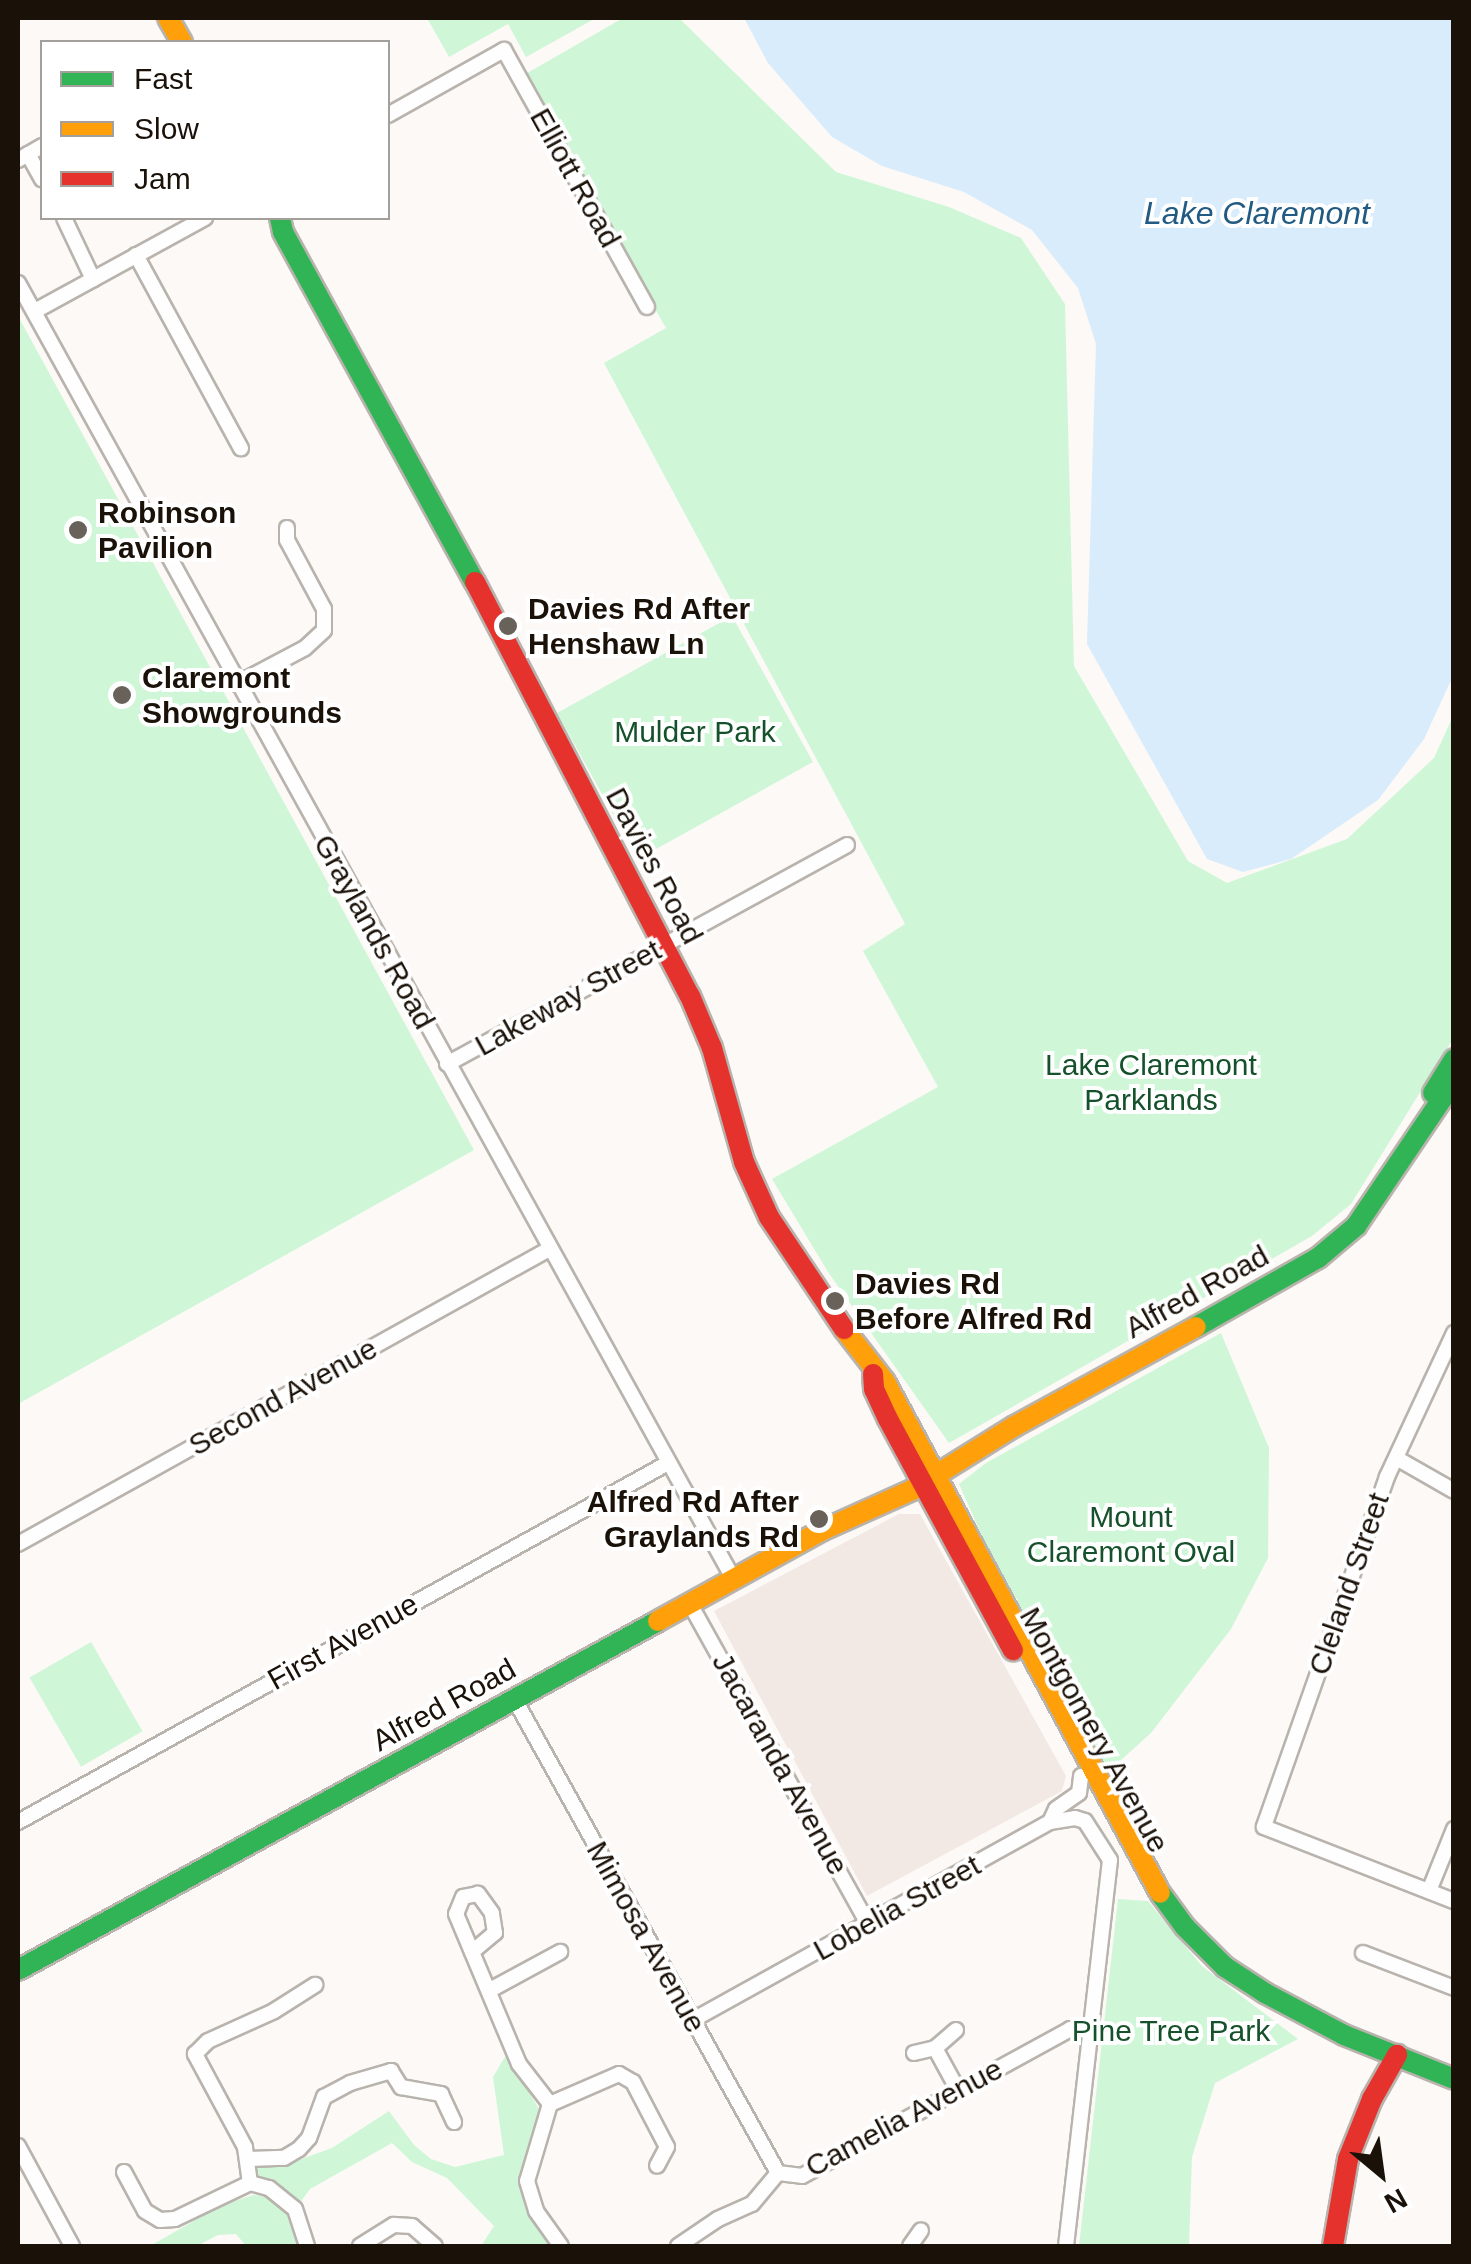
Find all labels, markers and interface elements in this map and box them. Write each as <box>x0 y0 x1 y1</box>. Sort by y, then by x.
legend <box>40 40 390 220</box>
text: Fast <box>134 62 192 95</box>
street label: Elliott Road <box>522 102 628 254</box>
text: Slow <box>134 112 199 145</box>
text: Jam <box>134 162 191 195</box>
water label: Lake Claremont <box>1144 194 1370 232</box>
place label: Robinson Pavilion <box>98 495 236 566</box>
marker: Robinson Pavilion <box>67 519 89 541</box>
place label: Davies Rd After Henshaw Ln <box>528 591 751 662</box>
marker: Davies Rd After Henshaw Ln <box>497 615 519 637</box>
place label: Claremont Showgrounds <box>142 660 342 730</box>
marker: Claremont Showgrounds <box>111 684 133 706</box>
park label: Mulder Park <box>614 714 776 750</box>
street label: Davies Road <box>598 782 710 950</box>
street label: Graylands Road <box>306 828 442 1036</box>
street label: Lakeway Street <box>469 932 667 1064</box>
park label: Lake Claremont Parklands <box>1045 1047 1257 1118</box>
street label: Alfred Road <box>1119 1238 1275 1346</box>
place label: Davies Rd Before Alfred Rd <box>855 1266 1093 1336</box>
marker: Davies Rd Before Alfred Rd <box>824 1290 846 1312</box>
street label: Second Avenue <box>182 1330 384 1464</box>
place label: Alfred Rd After Graylands Rd <box>586 1484 799 1554</box>
street label: Cleland Street <box>1301 1488 1397 1680</box>
park label: Mount Claremont Oval <box>1027 1499 1235 1570</box>
marker: Alfred Rd After Graylands Rd <box>808 1508 830 1530</box>
street label: First Avenue <box>261 1586 425 1698</box>
street label: Montgomery Avenue <box>1011 1600 1177 1860</box>
street label: Jacaranda Avenue <box>704 1646 856 1882</box>
street label: Alfred Road <box>366 1651 522 1759</box>
street label: Mimosa Avenue <box>578 1834 714 2040</box>
street label: Lobelia Street <box>807 1847 987 1969</box>
park label: Pine Tree Park <box>1072 2013 1270 2049</box>
street label: Camelia Avenue <box>799 2051 1009 2185</box>
north arrow <box>1331 2124 1431 2224</box>
text: N <box>1379 2182 1412 2219</box>

